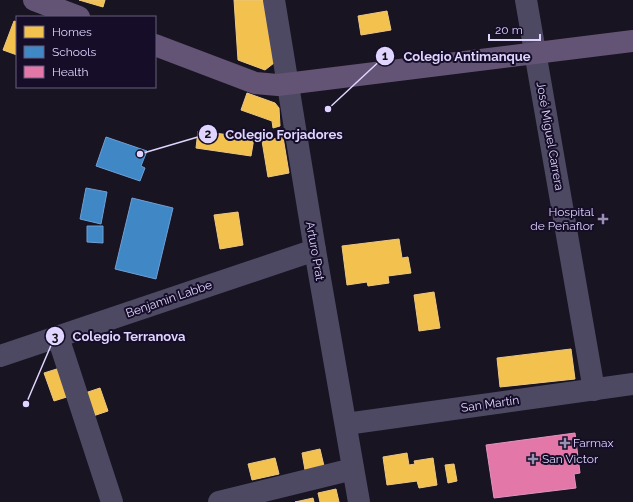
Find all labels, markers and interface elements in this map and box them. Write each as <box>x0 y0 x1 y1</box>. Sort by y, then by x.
legend <box>16 16 156 88</box>
scale bar <box>489 16 540 42</box>
text: 20 m <box>495 23 523 37</box>
text: Homes <box>52 25 92 39</box>
callout: Colegio Antimanque <box>375 44 539 69</box>
text: Schools <box>52 45 96 59</box>
text: 1 <box>382 49 388 63</box>
text: Colegio Antimanque <box>403 49 531 64</box>
text: Health <box>52 65 89 79</box>
street label: José Miguel Carrera <box>534 81 566 191</box>
callout: Colegio Forjadores <box>198 122 351 147</box>
text: 2 <box>205 127 212 141</box>
text: Colegio Forjadores <box>225 127 343 142</box>
place label: Hospital de Peñaflor <box>530 205 595 233</box>
marker: Hospital de Peñaflor <box>597 213 609 225</box>
street label: Arturo Prat <box>303 220 327 282</box>
street label: Benjamin Labbe <box>124 278 214 320</box>
callout: Colegio Terranova <box>45 324 194 349</box>
text: Colegio Terranova <box>73 329 186 344</box>
text: 3 <box>52 330 59 344</box>
street label: San Martín <box>460 393 520 415</box>
place label: Farmax <box>573 436 614 450</box>
marker: Farmax <box>560 438 570 448</box>
place label: San Victor <box>542 452 599 466</box>
marker: San Victor <box>527 453 539 465</box>

